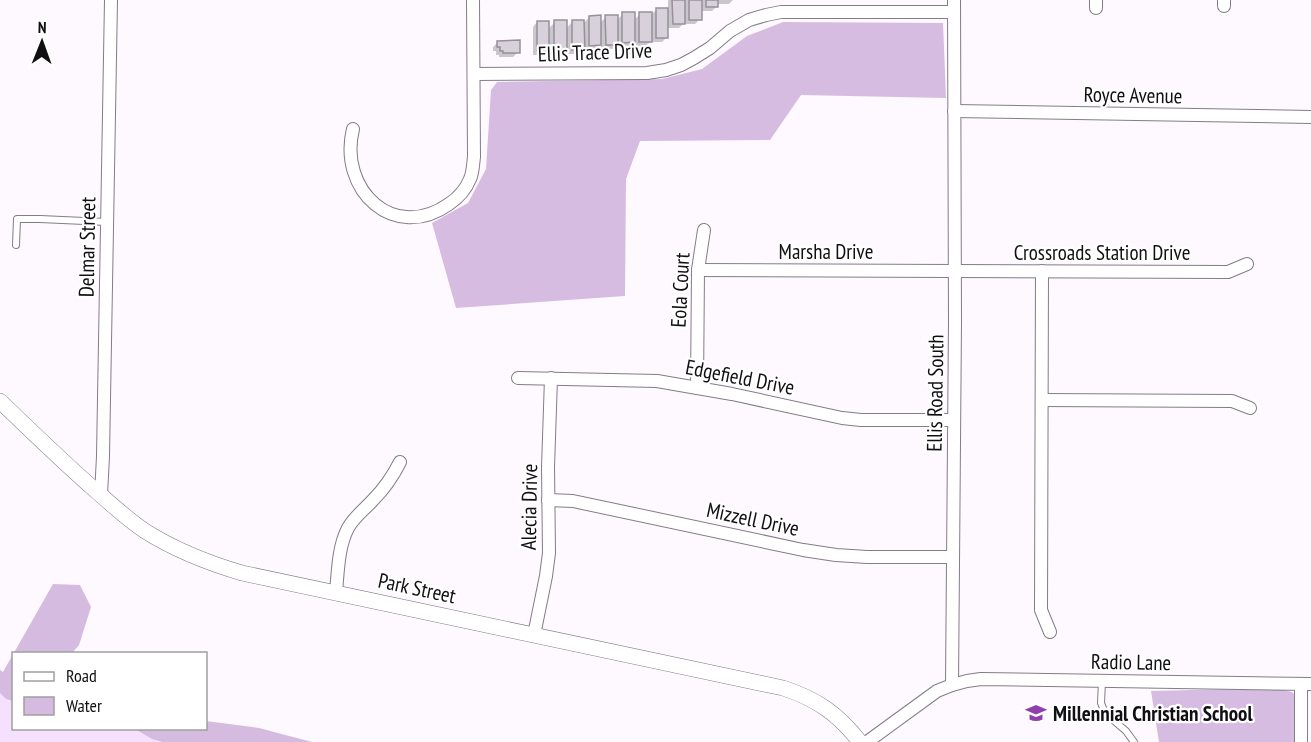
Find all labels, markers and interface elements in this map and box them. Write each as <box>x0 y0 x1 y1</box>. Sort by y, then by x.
north arrow <box>12 12 72 72</box>
text: N <box>38 17 47 37</box>
street label: Ellis Trace Drive <box>537 37 653 67</box>
street label: Royce Avenue <box>1083 81 1183 109</box>
street label: Delmar Street <box>73 196 101 297</box>
street label: Marsha Drive <box>779 238 873 265</box>
street label: Crossroads Station Drive <box>1014 239 1190 266</box>
street label: Eola Court <box>665 252 695 328</box>
street label: Ellis Road South <box>920 334 950 452</box>
street label: Edgefield Drive <box>683 353 797 401</box>
street label: Alecia Drive <box>515 464 543 550</box>
street label: Mizzell Drive <box>704 496 802 542</box>
street label: Park Street <box>376 567 458 609</box>
street label: Radio Lane <box>1091 648 1171 676</box>
legend <box>12 652 207 730</box>
text: Road <box>66 664 97 687</box>
text: Water <box>66 694 102 717</box>
place label: Millennial Christian School <box>1053 700 1253 727</box>
school or university icon: Millennial Christian School <box>1024 701 1048 725</box>

